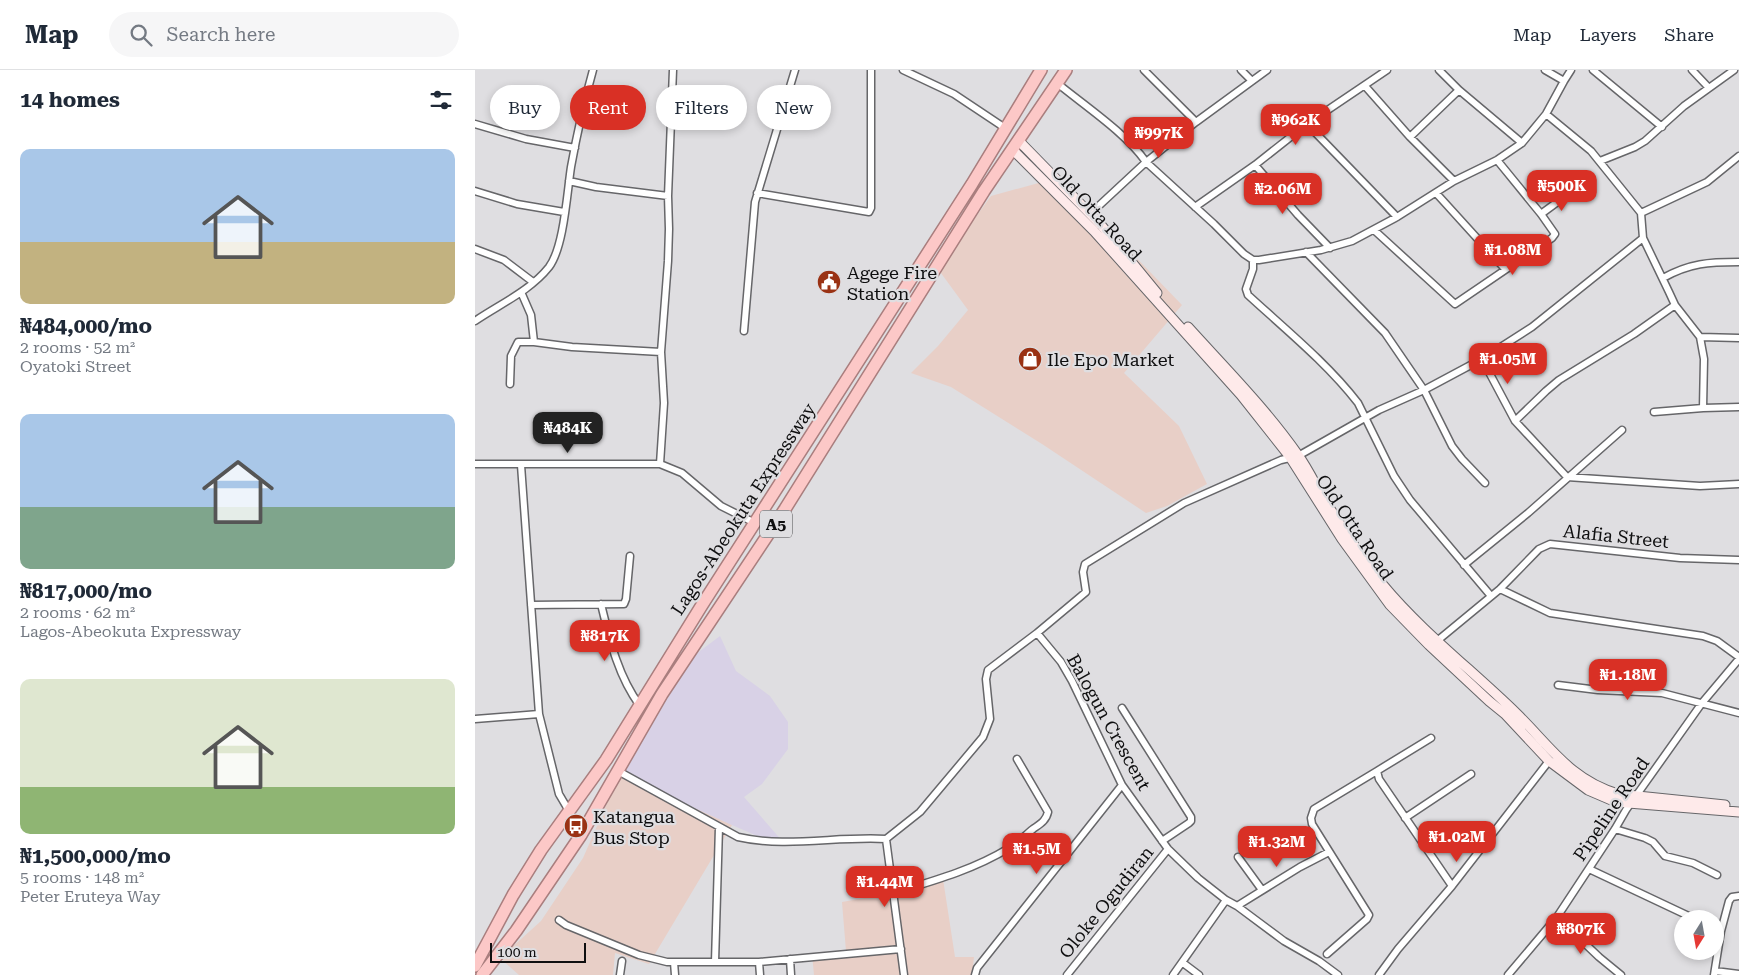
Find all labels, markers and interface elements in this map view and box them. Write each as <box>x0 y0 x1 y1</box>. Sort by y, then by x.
search box <box>109 12 459 57</box>
text: Map <box>25 21 79 49</box>
icon: search <box>127 21 155 49</box>
text: Search here <box>167 23 275 46</box>
text: Map <box>1513 24 1552 45</box>
text: Layers <box>1580 24 1636 45</box>
text: Share <box>1664 24 1714 45</box>
chip: Buy <box>490 85 560 130</box>
chip: Rent <box>570 85 646 130</box>
chip: Filters <box>656 85 747 130</box>
chip: New <box>757 85 831 130</box>
icon: filters <box>427 86 455 114</box>
text: 14 homes <box>20 88 120 112</box>
pin: ₦962K <box>1261 104 1331 146</box>
text: ₦962K <box>1272 110 1320 129</box>
pin: ₦997K <box>1124 116 1194 159</box>
text: ₦997K <box>1135 123 1183 142</box>
street label: Old Otta Road <box>1048 161 1147 265</box>
pin: ₦500K <box>1527 170 1597 212</box>
pin: ₦2.06M <box>1242 172 1324 215</box>
text: ₦500K <box>1538 176 1586 195</box>
text: ₦2.06M <box>1255 179 1311 198</box>
icon: home <box>193 182 283 272</box>
pin: ₦1.08M <box>1472 234 1554 276</box>
text: ₦1.08M <box>1485 240 1541 259</box>
place label: Agege Fire Station <box>847 262 937 304</box>
public building icon: Agege Fire Station <box>816 269 842 295</box>
text: ₦484,000/mo <box>20 314 152 338</box>
text: 2 rooms · 52 m² <box>20 338 135 357</box>
pin: ₦1.05M <box>1467 342 1549 385</box>
shop icon: Ile Epo Market <box>1017 346 1043 372</box>
place label: Ile Epo Market <box>1047 349 1175 370</box>
text: ₦1.05M <box>1480 349 1536 368</box>
text: Oyatoki Street <box>20 357 131 376</box>
street label: Lagos-Abeokuta Expressway <box>666 399 820 619</box>
pin: ₦484K <box>533 412 603 454</box>
text: ₦484K <box>544 418 592 437</box>
icon: home <box>193 447 283 537</box>
street label: Old Otta Road <box>1312 470 1398 584</box>
road number: A5 <box>760 510 792 538</box>
street label: Alafia Street <box>1562 520 1670 552</box>
text: ₦817,000/mo <box>20 579 152 603</box>
text: 2 rooms · 62 m² <box>20 603 135 622</box>
pin: ₦817K <box>570 620 640 662</box>
text: Lagos-Abeokuta Expressway <box>20 622 241 641</box>
text: ₦817K <box>581 626 629 645</box>
street label: Balogun Crescent <box>1063 650 1155 794</box>
pin: ₦1.18M <box>1587 658 1669 701</box>
text: ₦1.18M <box>1600 665 1656 684</box>
icon: home <box>193 712 283 802</box>
street label: Pipeline Road <box>1569 753 1654 865</box>
place label: Katangua Bus Stop <box>593 806 675 848</box>
bus stop icon: Katangua Bus Stop <box>563 813 589 839</box>
pin: ₦1.02M <box>1416 820 1498 863</box>
pin: ₦1.32M <box>1236 826 1318 868</box>
text: ₦1.02M <box>1429 827 1485 846</box>
pin: ₦1.5M <box>1002 832 1072 875</box>
text: ₦1.32M <box>1249 832 1305 851</box>
text: ₦1.5M <box>1013 839 1061 858</box>
street label: Oloke Ogudiran <box>1054 842 1158 962</box>
text: ₦1,500,000/mo <box>20 844 171 868</box>
pin: ₦1.44M <box>844 866 926 908</box>
text: 5 rooms · 148 m² <box>20 868 144 887</box>
text: ₦1.44M <box>857 872 913 891</box>
text: Peter Eruteya Way <box>20 887 160 906</box>
north arrow <box>1674 910 1724 960</box>
map controls <box>1674 910 1724 960</box>
pin: ₦807K <box>1546 912 1616 955</box>
text: ₦807K <box>1557 919 1605 938</box>
scale bar <box>490 940 586 963</box>
text: 100 m <box>497 944 537 960</box>

